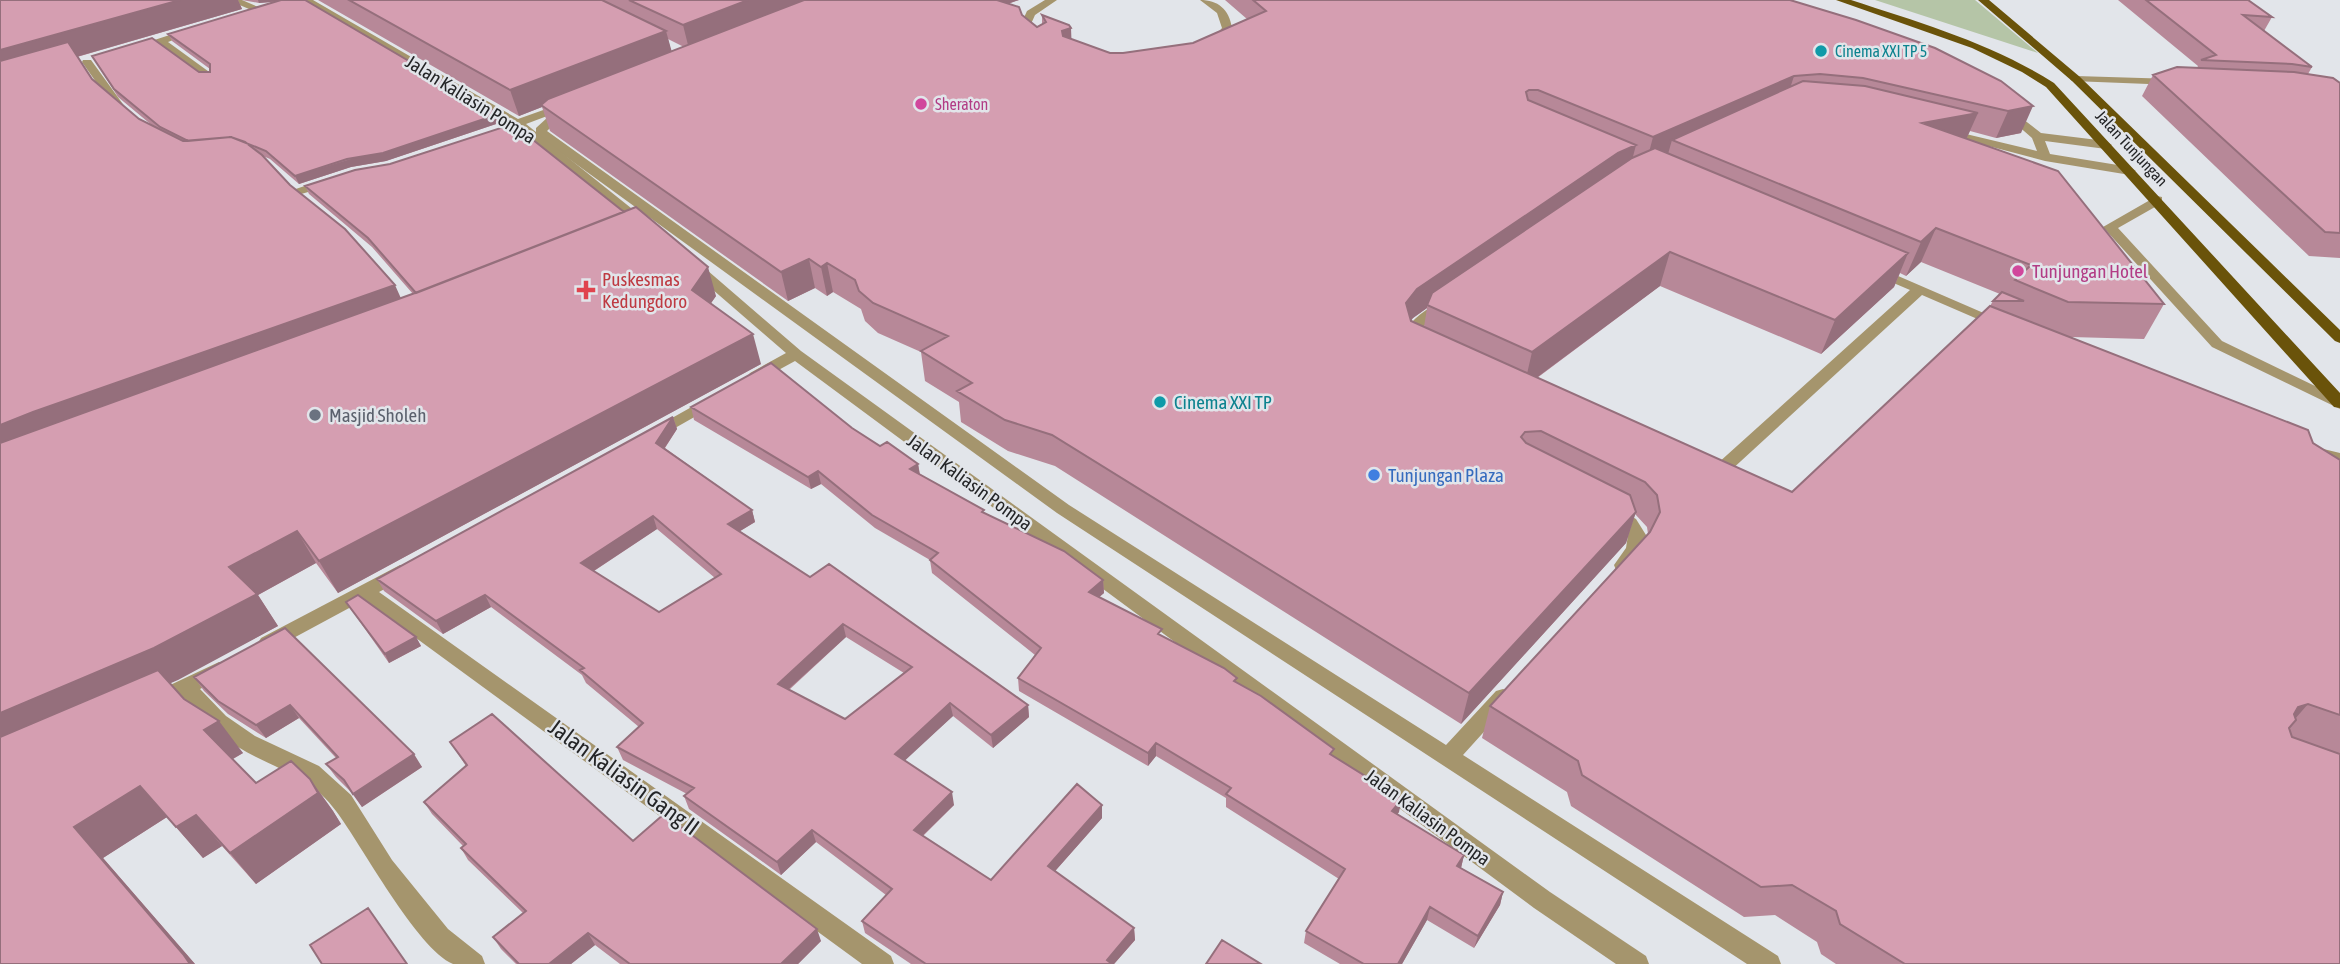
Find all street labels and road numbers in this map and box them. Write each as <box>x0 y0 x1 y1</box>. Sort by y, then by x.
street label: Jalan Kaliasin Pompa <box>402 50 540 148</box>
street label: Jalan Tunjungan <box>2092 106 2172 190</box>
street label: Jalan Kaliasin Pompa <box>903 429 1037 535</box>
street label: Jalan Kaliasin Gang II <box>544 714 704 840</box>
street label: Jalan Kaliasin Pompa <box>1361 764 1495 870</box>

